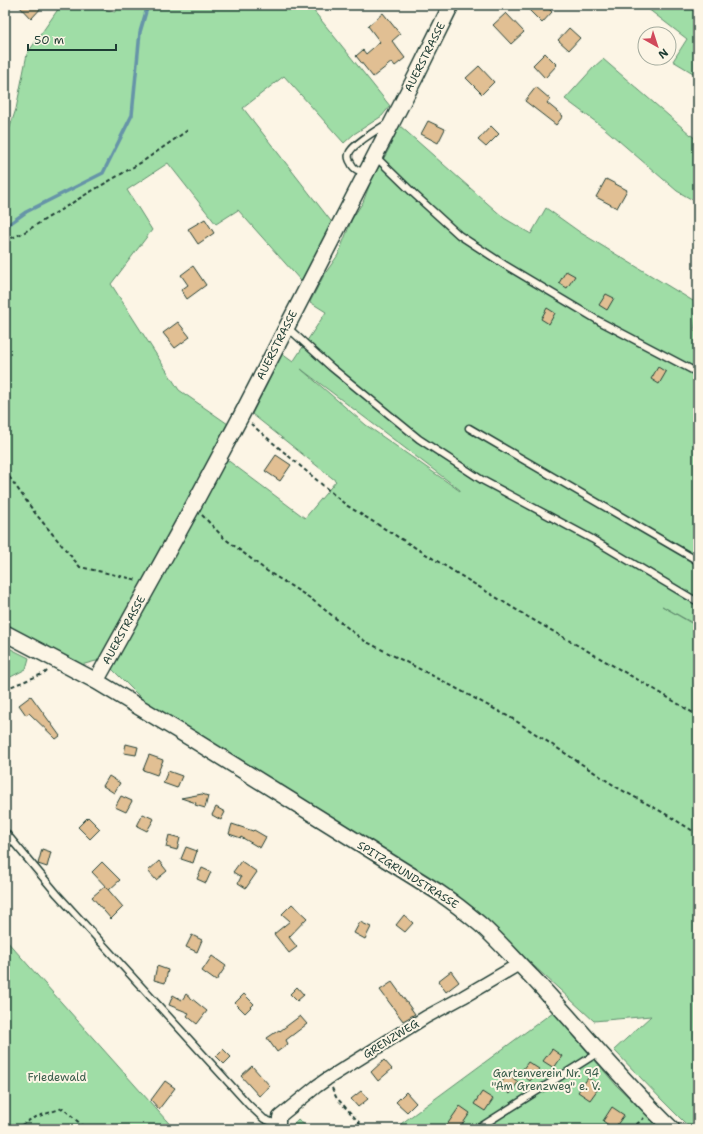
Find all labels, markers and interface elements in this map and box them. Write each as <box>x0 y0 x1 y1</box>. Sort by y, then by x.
street label: AUERSTRASSE <box>401 19 449 94</box>
scale bar <box>28 26 116 52</box>
north arrow <box>637 26 677 66</box>
text: 50 m <box>34 32 64 48</box>
text: N <box>655 45 671 62</box>
street label: AUERSTRASSE <box>253 307 301 382</box>
street label: AUERSTRASSE <box>99 593 149 667</box>
street label: SPITZGRUNDSTRASSE <box>354 838 462 912</box>
street label: GRENZWEG <box>360 1016 422 1062</box>
park label: Gartenverein Nr. 94 "Am Grenzweg" e. V. <box>492 1066 601 1094</box>
park label: Friedewald <box>28 1070 86 1085</box>

